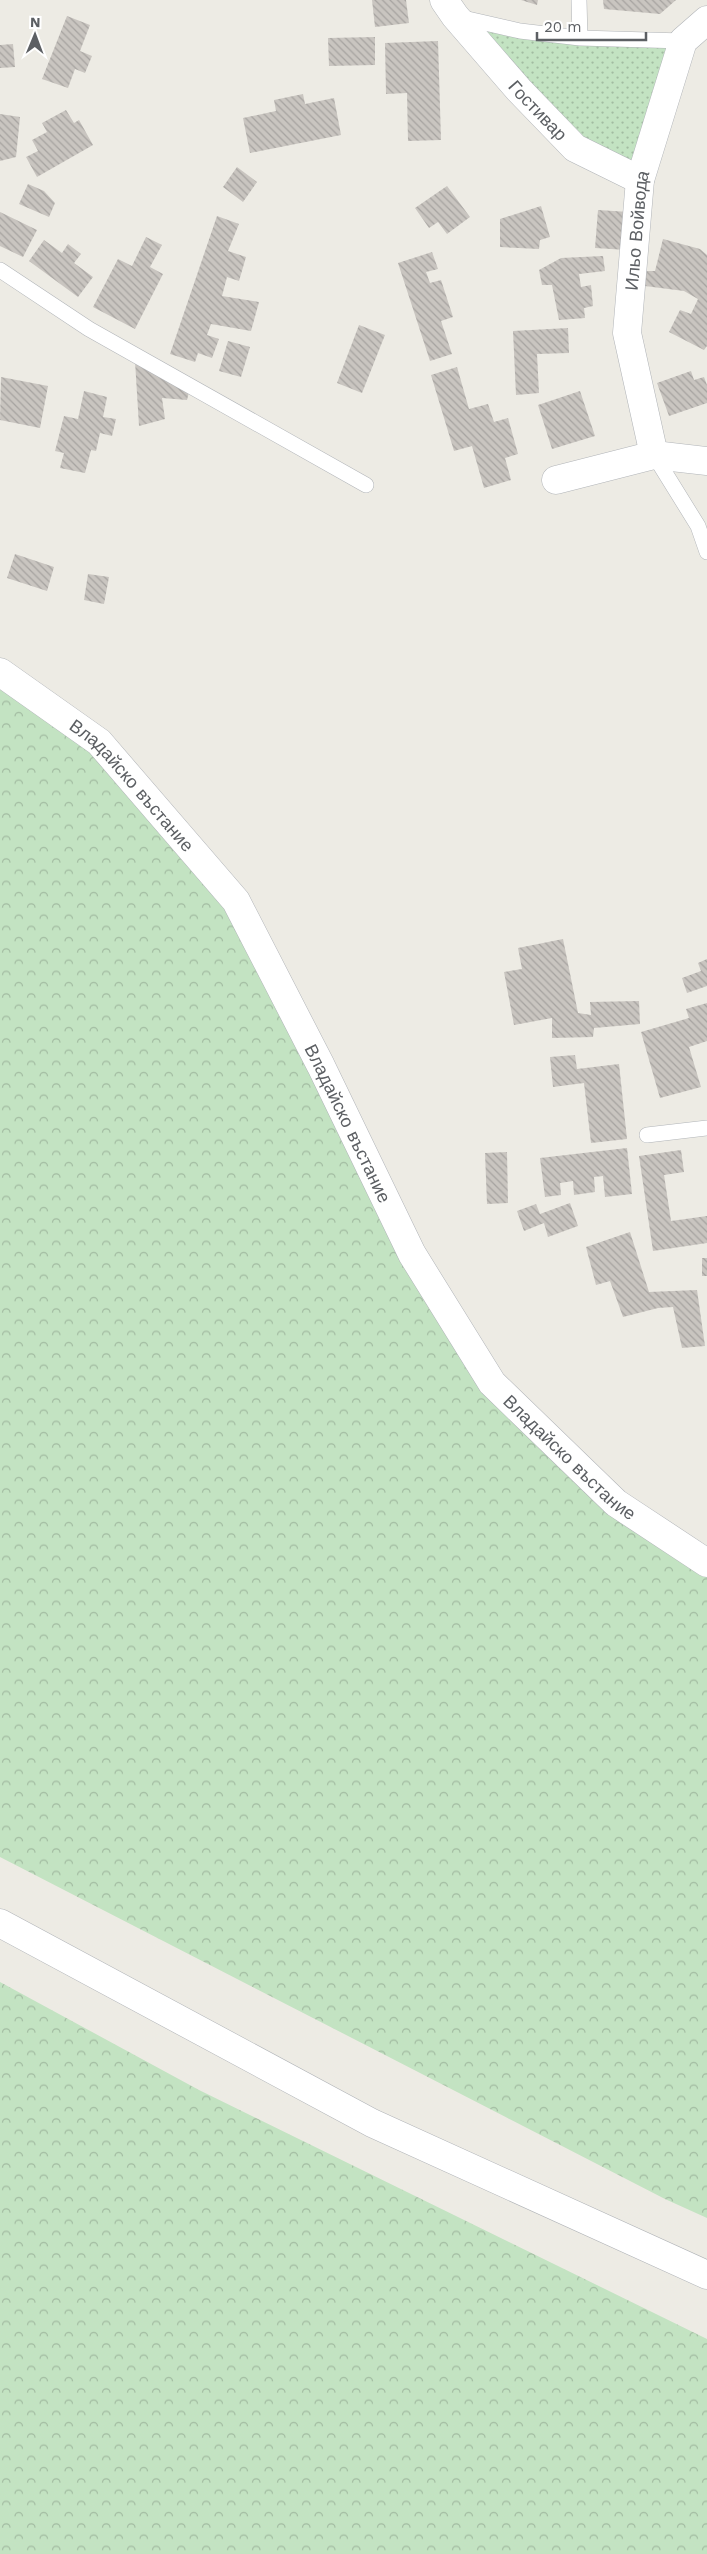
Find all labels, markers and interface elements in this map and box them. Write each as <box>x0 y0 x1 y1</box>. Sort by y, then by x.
north arrow <box>10 10 60 60</box>
scale bar <box>537 10 646 42</box>
text: N <box>30 14 41 30</box>
text: 20 m <box>544 18 582 36</box>
street label: Гостивар <box>505 76 572 144</box>
street label: Ильо Войвода <box>620 167 653 291</box>
street label: Владайско въстание <box>66 714 199 855</box>
street label: Владайско въстание <box>301 1040 396 1206</box>
street label: Владайско въстание <box>500 1390 640 1524</box>

